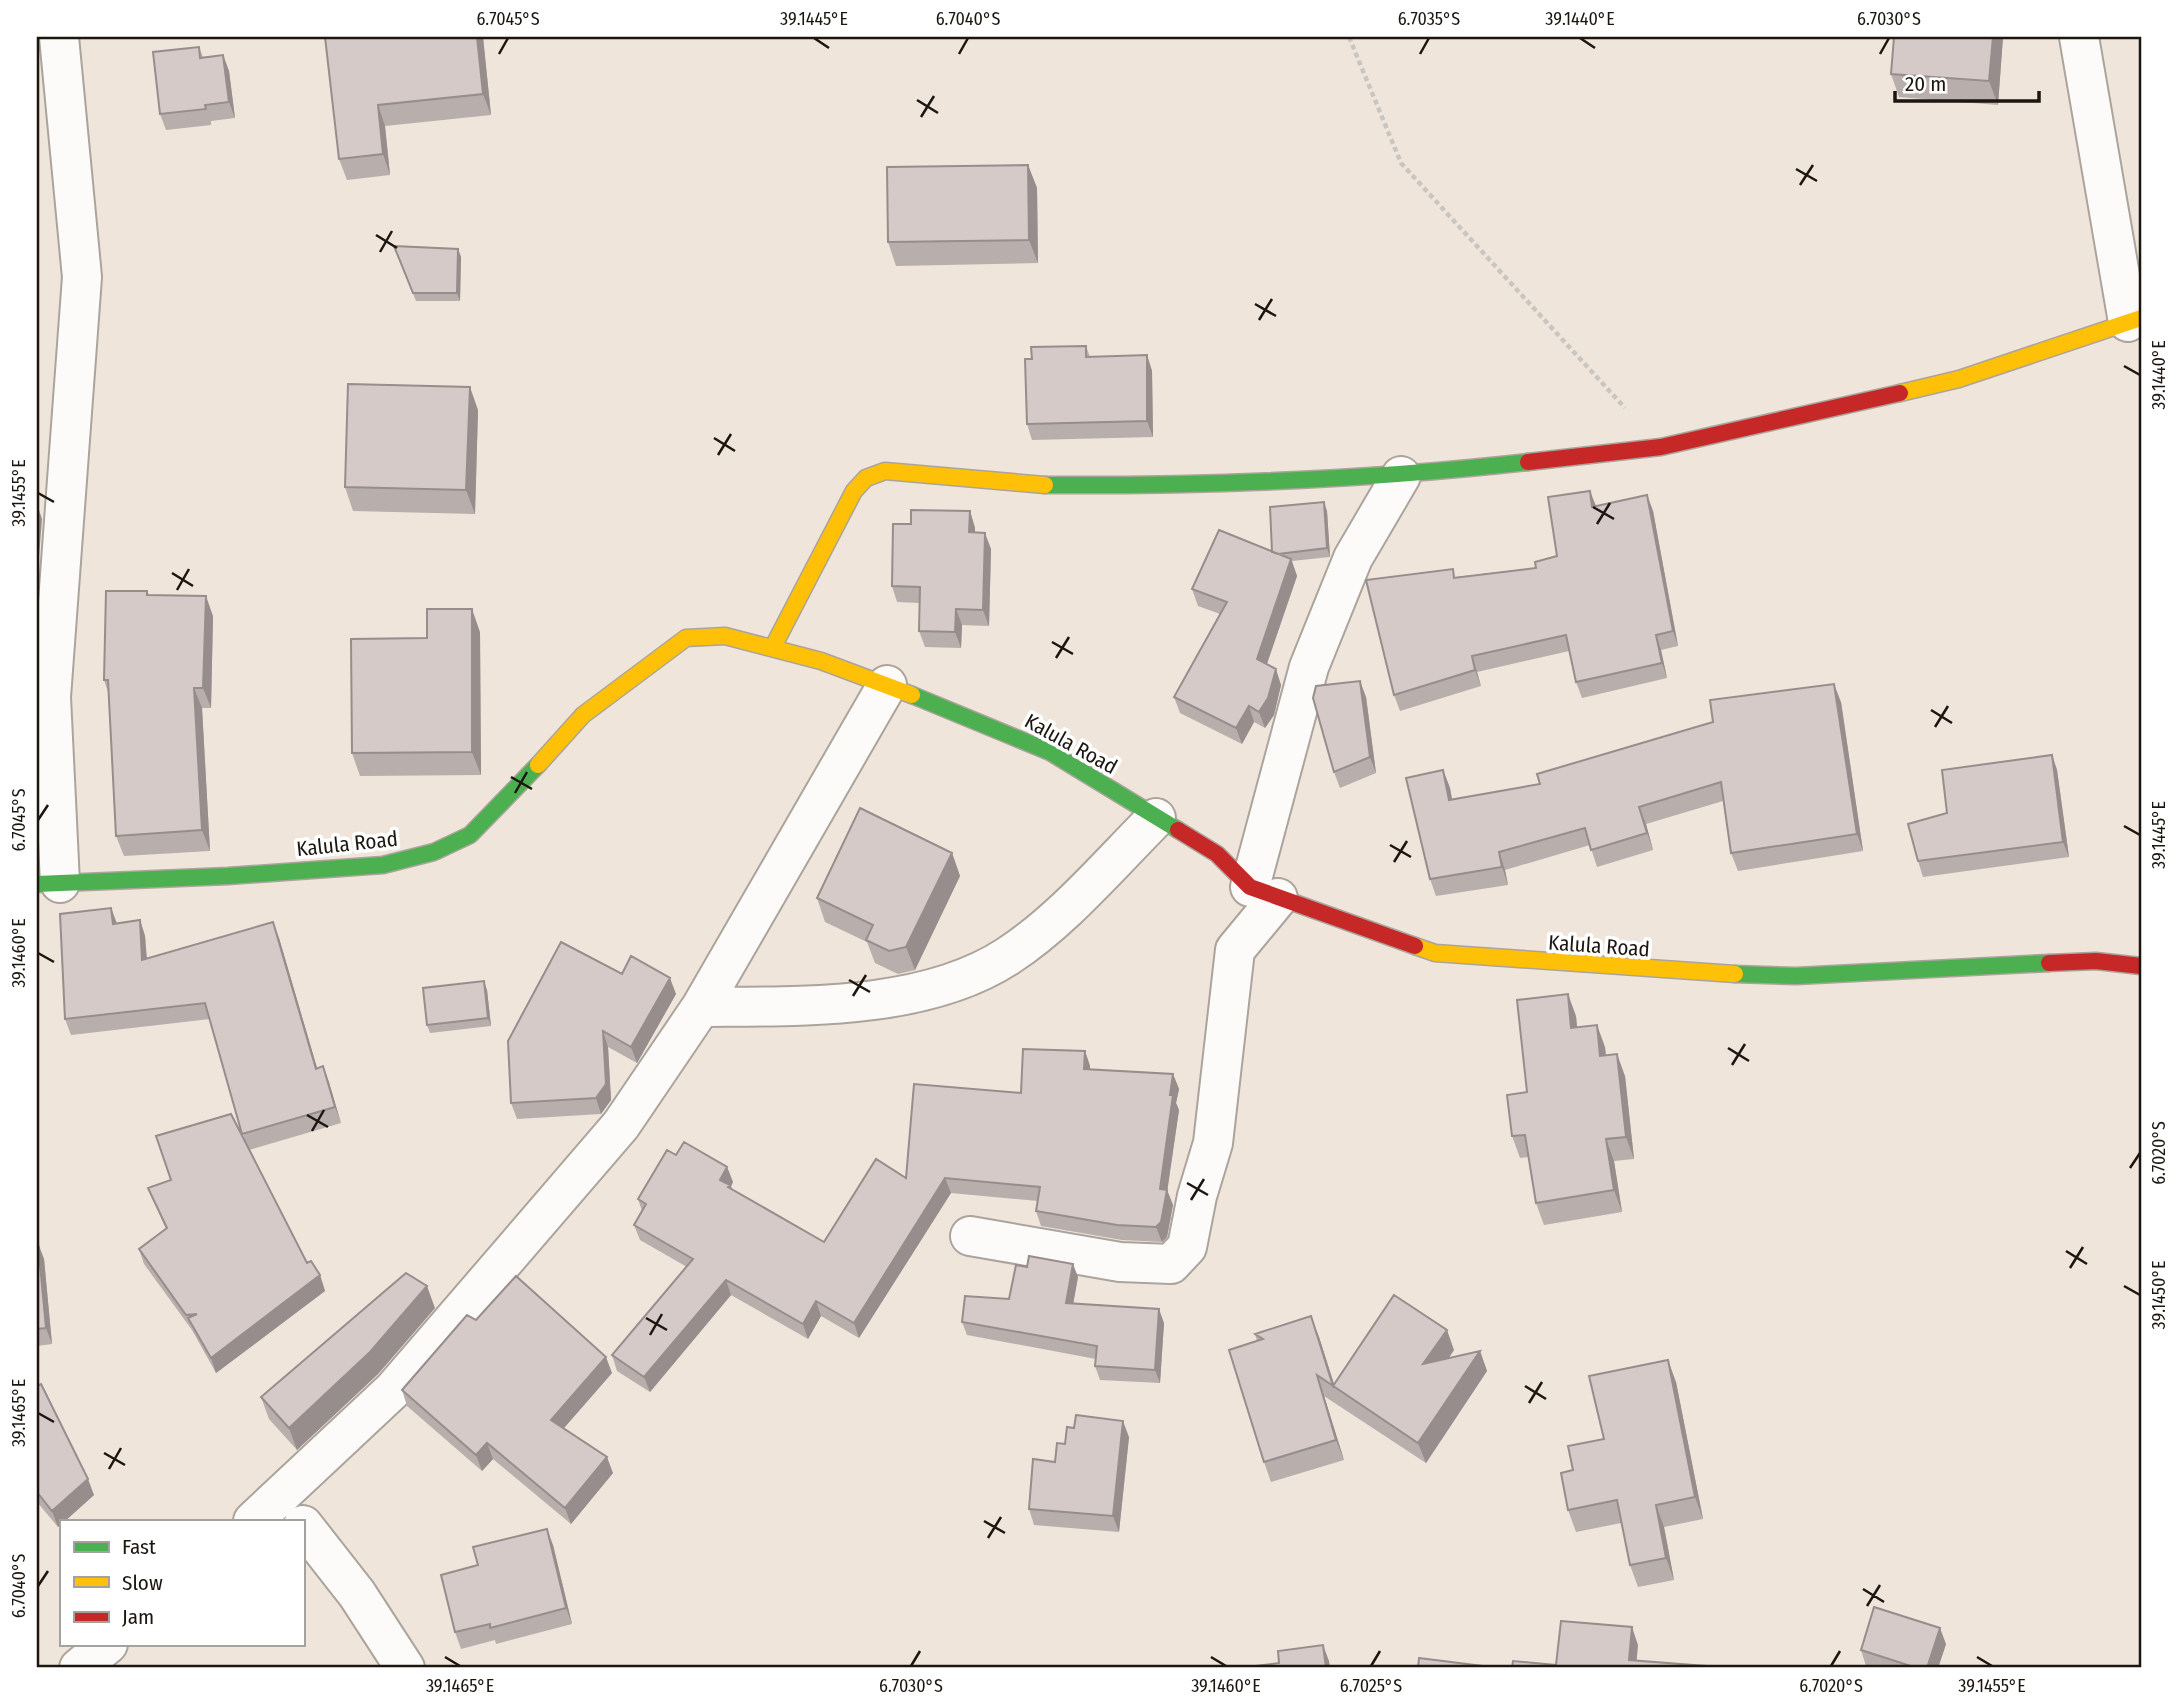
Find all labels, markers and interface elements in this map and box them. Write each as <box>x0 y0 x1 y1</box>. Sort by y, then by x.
text: 6.7045°S <box>476 8 540 30</box>
text: 39.1445°E <box>780 8 848 30</box>
text: 6.7040°S <box>936 8 1000 30</box>
text: 6.7035°S <box>1398 8 1460 30</box>
text: 39.1440°E <box>1545 8 1615 30</box>
text: 6.7030°S <box>1857 8 1921 30</box>
scale bar <box>1895 60 2038 104</box>
text: 20 m <box>1905 71 1946 97</box>
text: 39.1440°E <box>2148 340 2170 410</box>
text: 39.1455°E <box>8 459 30 527</box>
street label: Kalula Road <box>1020 708 1122 780</box>
text: 6.7045°S <box>8 788 30 852</box>
text: 39.1445°E <box>2148 801 2170 869</box>
street label: Kalula Road <box>295 826 399 862</box>
text: 39.1460°E <box>8 918 30 988</box>
street label: Kalula Road <box>1547 929 1651 963</box>
text: 6.7020°S <box>2148 1121 2170 1185</box>
text: 39.1450°E <box>2148 1261 2170 1329</box>
text: 39.1465°E <box>8 1379 30 1447</box>
legend <box>60 1520 304 1646</box>
text: Fast <box>122 1534 156 1560</box>
text: 6.7040°S <box>8 1554 30 1618</box>
text: Slow <box>122 1570 163 1596</box>
text: Jam <box>122 1604 154 1630</box>
text: 39.1465°E <box>426 1675 494 1697</box>
text: 6.7030°S <box>879 1675 943 1697</box>
text: 39.1460°E <box>1191 1675 1261 1697</box>
text: 6.7025°S <box>1340 1675 1402 1697</box>
text: 6.7020°S <box>1799 1675 1863 1697</box>
text: 39.1455°E <box>1958 1675 2026 1697</box>

